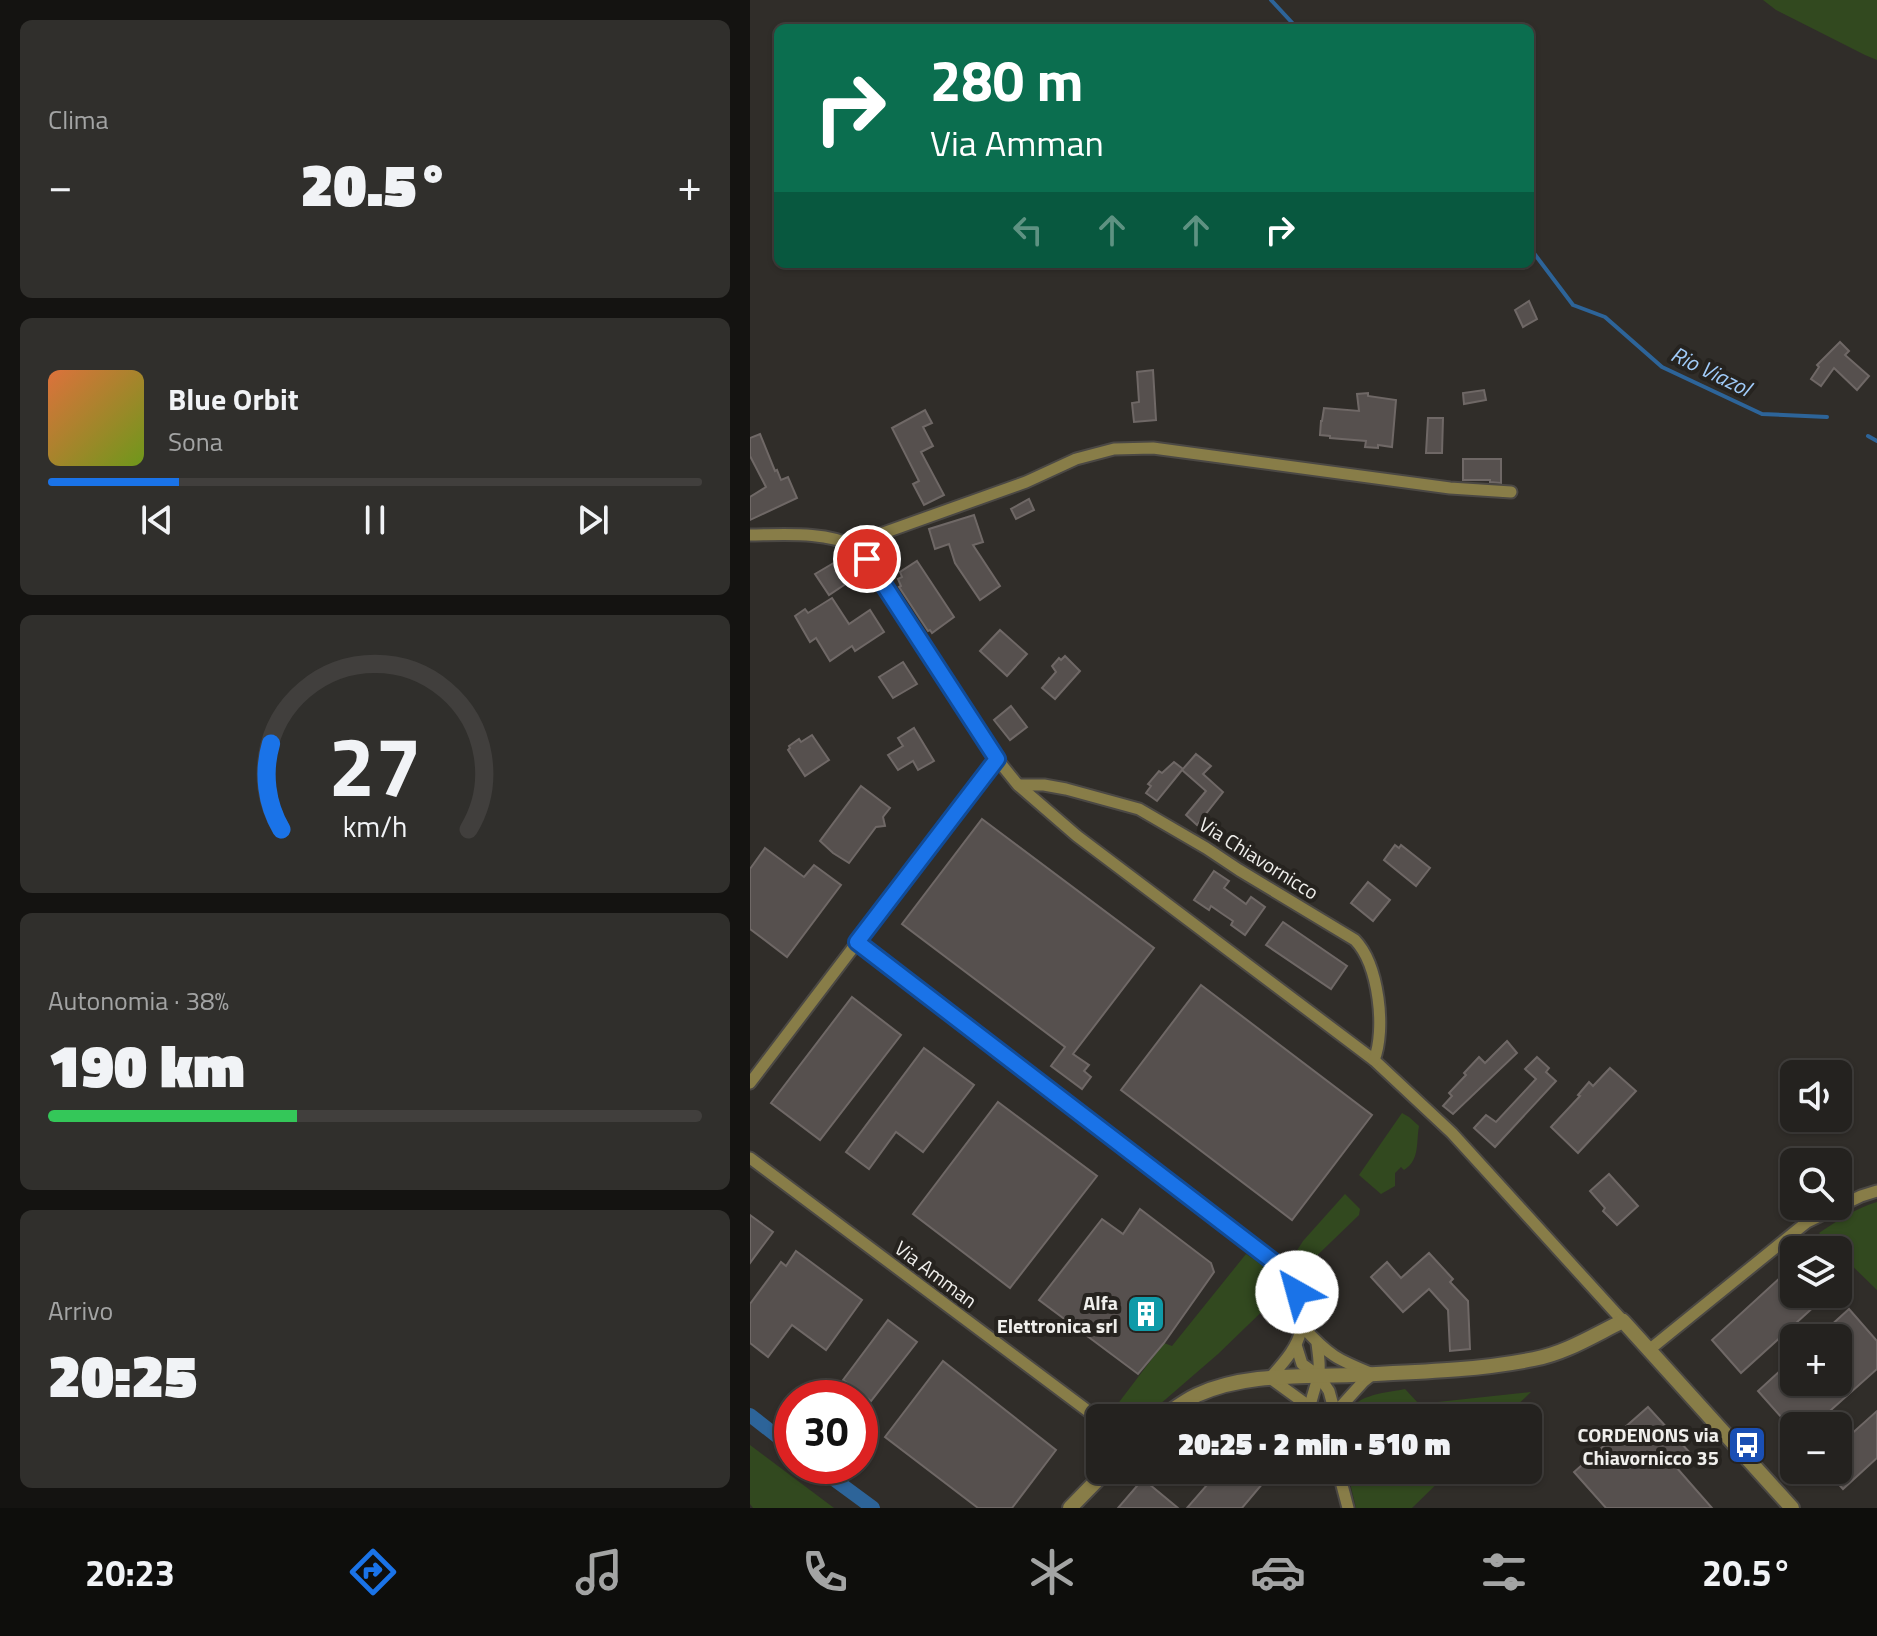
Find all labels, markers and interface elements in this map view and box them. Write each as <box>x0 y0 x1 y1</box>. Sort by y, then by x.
text: 280 m <box>930 38 1083 123</box>
icon: right <box>798 56 902 160</box>
text: Clima <box>48 100 109 139</box>
text: Via Amman <box>930 115 1104 170</box>
text: 20.5° <box>301 138 449 229</box>
text: − <box>48 151 73 218</box>
text: + <box>677 151 702 218</box>
icon: left <box>1006 208 1050 252</box>
icon: ahead <box>1090 208 1134 252</box>
icon: ahead <box>1174 208 1218 252</box>
icon: right <box>1258 208 1302 252</box>
water label: Rio Viazol <box>1665 337 1759 406</box>
text: Blue Orbit <box>168 376 299 422</box>
text: Sona <box>168 422 223 461</box>
icon: previous <box>135 498 179 542</box>
icon: pause <box>353 498 397 542</box>
icon: next <box>571 498 615 542</box>
pin <box>833 525 901 593</box>
icon: arrive <box>845 537 889 581</box>
text: 27 <box>328 702 422 828</box>
text: km/h <box>343 805 407 848</box>
street label: Via Chiavornicco <box>1193 809 1325 907</box>
text: Autonomia · 38% <box>48 981 229 1020</box>
text: 190 km <box>48 1019 245 1110</box>
map controls <box>1780 1060 1852 1484</box>
button: sound <box>1780 1060 1852 1132</box>
button: search <box>1780 1148 1852 1220</box>
street label: Via Amman <box>888 1233 984 1315</box>
button: layers <box>1780 1236 1852 1308</box>
position arrow <box>1255 1250 1339 1334</box>
place label: Alfa Elettronica srl <box>997 1287 1118 1341</box>
text: Arrivo <box>48 1291 113 1330</box>
building icon: Alfa Elettronica srl <box>1125 1293 1167 1335</box>
button: + <box>1780 1324 1852 1396</box>
text: 20:25 <box>48 1329 197 1420</box>
speed limit sign: 30 <box>774 1380 878 1484</box>
button: − <box>1780 1412 1852 1484</box>
place label: CORDENONS via Chiavornicco 35 <box>1578 1419 1719 1473</box>
text: 20:25 · 2 min · 510 m <box>1178 1421 1450 1467</box>
bus stop icon: CORDENONS via Chiavornicco 35 <box>1726 1424 1768 1466</box>
icon: directions <box>345 1544 401 1600</box>
icon: music <box>571 1544 627 1600</box>
icon: phone <box>797 1544 853 1600</box>
icon: climate <box>1024 1544 1080 1600</box>
icon: car <box>1250 1544 1306 1600</box>
icon: filters <box>1476 1544 1532 1600</box>
text: 20:23 <box>85 1545 175 1600</box>
text: 20.5° <box>1702 1545 1792 1600</box>

